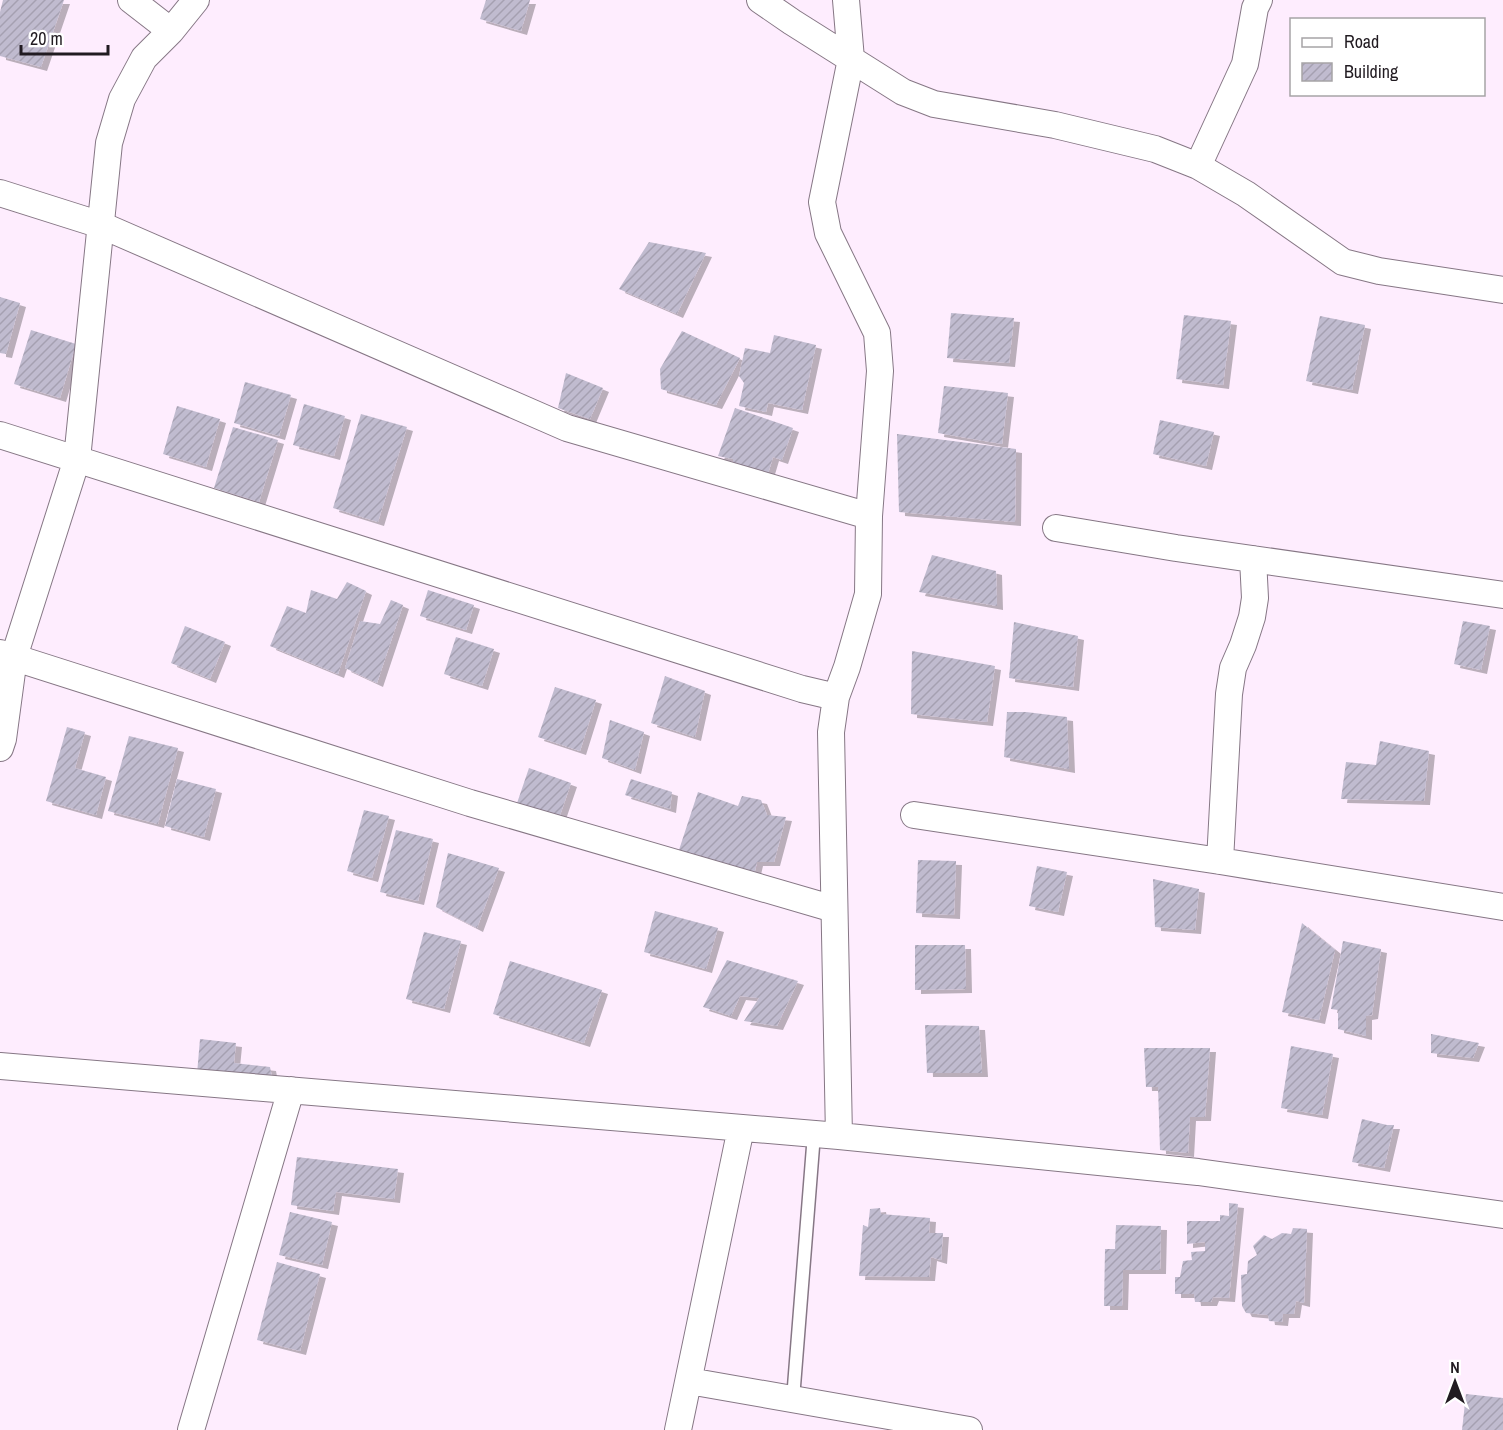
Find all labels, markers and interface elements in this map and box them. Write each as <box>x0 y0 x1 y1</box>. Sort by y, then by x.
scale bar <box>21 18 108 56</box>
legend <box>1290 18 1485 96</box>
text: 20 m <box>30 26 63 51</box>
text: Road <box>1344 29 1379 54</box>
text: Building <box>1344 59 1399 84</box>
north arrow <box>1425 1352 1485 1412</box>
text: N <box>1450 1356 1460 1378</box>

